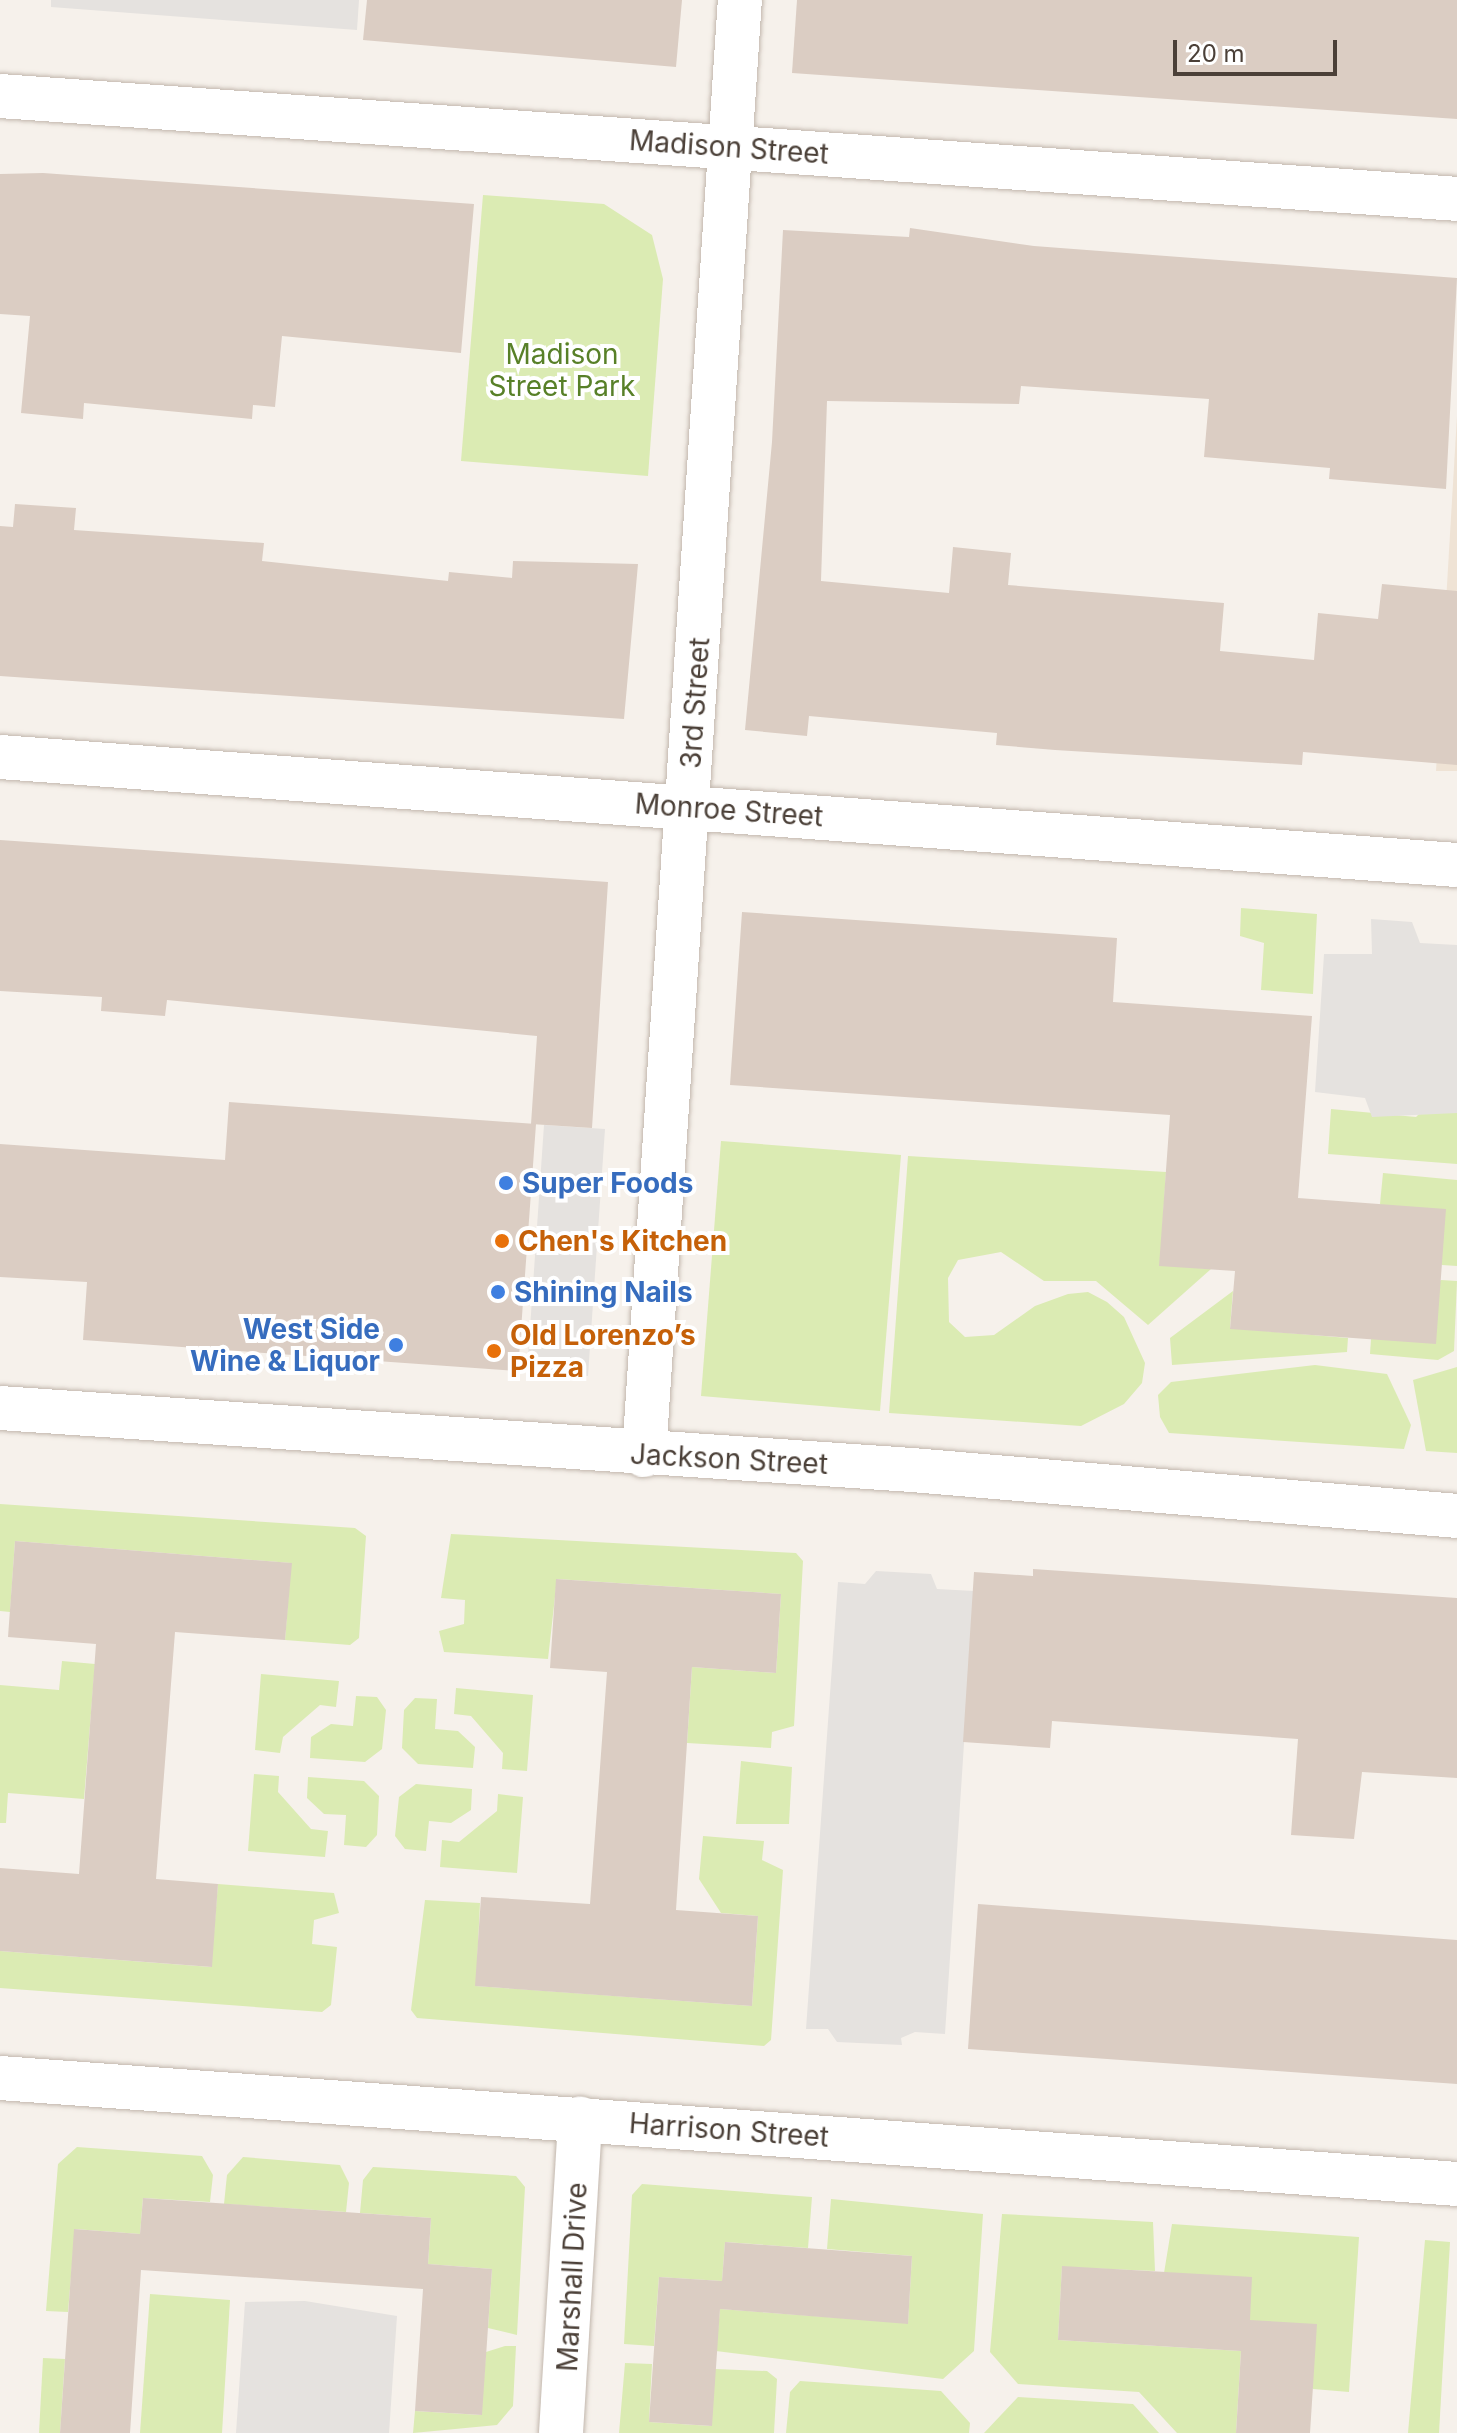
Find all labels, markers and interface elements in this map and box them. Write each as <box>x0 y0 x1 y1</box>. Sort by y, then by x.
scale bar <box>1177 24 1341 74</box>
text: 20 m <box>1187 39 1245 68</box>
street label: Madison Street <box>628 123 830 171</box>
park label: Madison Street Park <box>489 337 635 403</box>
street label: 3rd Street <box>674 636 716 770</box>
street label: Monroe Street <box>634 787 824 833</box>
place label: Super Foods <box>522 1166 693 1200</box>
marker: Super Foods <box>497 1174 515 1192</box>
place label: Chen's Kitchen <box>518 1224 727 1258</box>
marker: Chen's Kitchen <box>493 1232 511 1250</box>
place label: Shining Nails <box>514 1275 693 1309</box>
marker: Shining Nails <box>489 1283 507 1301</box>
place label: West Side Wine & Liquor <box>190 1312 380 1378</box>
place label: Old Lorenzo’s Pizza <box>510 1318 696 1384</box>
marker: West Side Wine & Liquor <box>387 1336 405 1354</box>
marker: Old Lorenzo’s Pizza <box>485 1342 503 1360</box>
street label: Jackson Street <box>629 1437 829 1481</box>
street label: Harrison Street <box>628 2106 830 2154</box>
street label: Marshall Drive <box>550 2181 594 2373</box>

